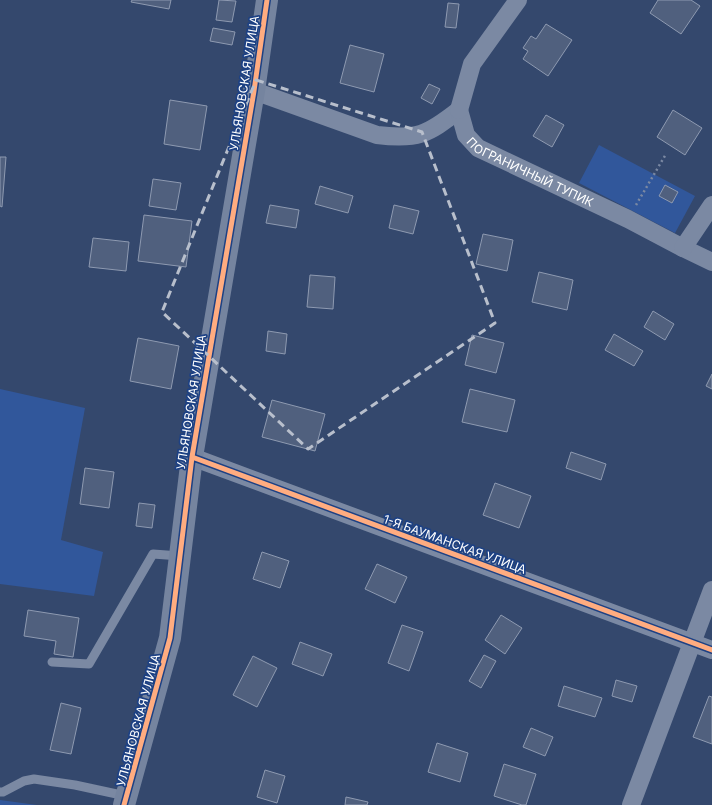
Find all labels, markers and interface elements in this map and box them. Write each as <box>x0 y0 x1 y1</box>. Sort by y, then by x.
street label: УЛЬЯНОВСКАЯ УЛИЦА <box>226 14 262 152</box>
street label: ПОГРАНИЧНЫЙ ТУПИК <box>464 134 596 209</box>
street label: УЛЬЯНОВСКАЯ УЛИЦА <box>173 333 209 471</box>
street label: 1-Я БАУМАНСКАЯ УЛИЦА <box>381 511 529 577</box>
street label: УЛЬЯНОВСКАЯ УЛИЦА <box>113 652 163 788</box>

